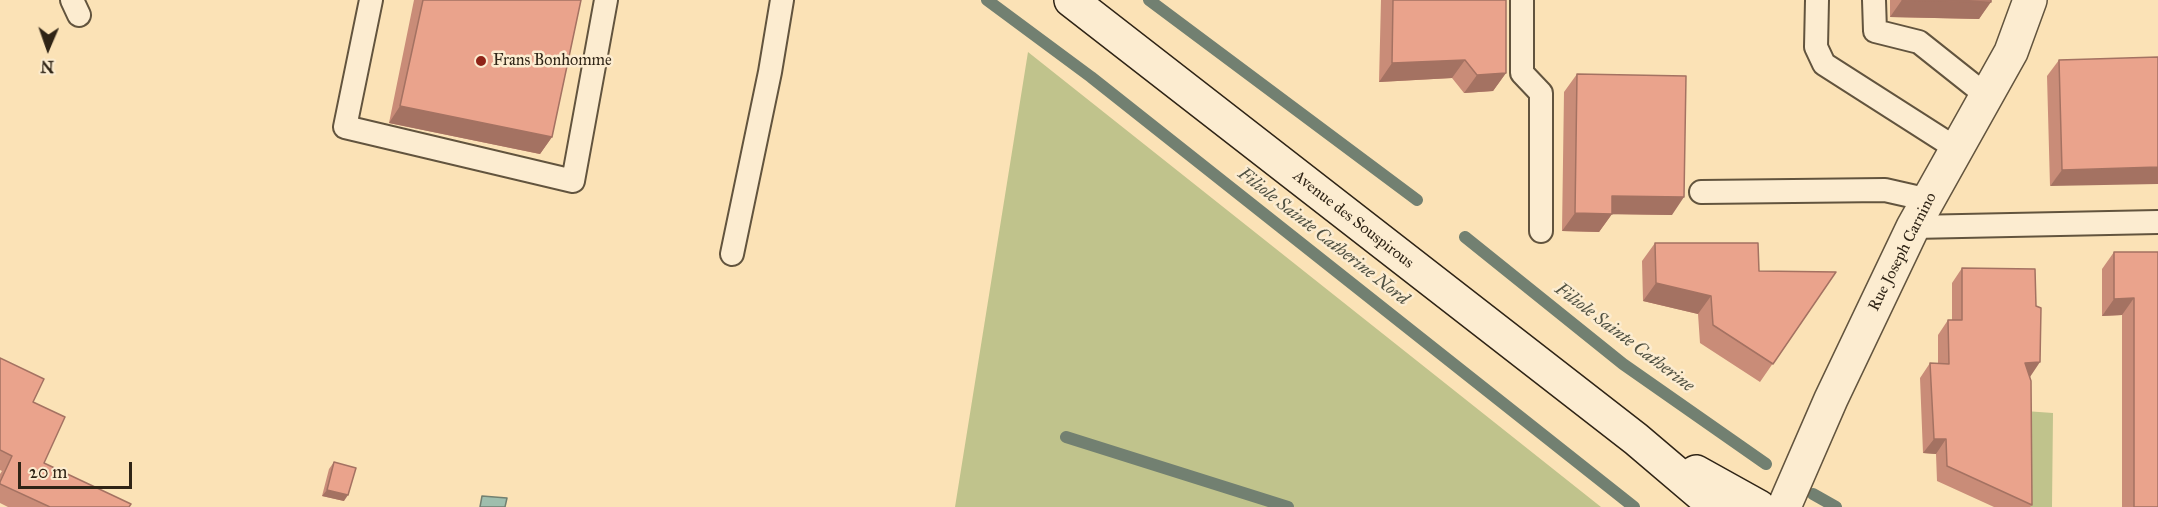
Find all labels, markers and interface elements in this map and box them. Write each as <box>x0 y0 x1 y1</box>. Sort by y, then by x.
north arrow <box>18 18 78 78</box>
place label: Frans Bonhomme <box>493 51 612 71</box>
marker: Frans Bonhomme <box>474 54 488 68</box>
text: N <box>40 57 54 76</box>
water label: Filiole Sainte Catherine Nord <box>1233 163 1413 311</box>
street label: Avenue des Souspirous <box>1289 167 1417 273</box>
street label: Rue Joseph Carnino <box>1865 190 1941 314</box>
water label: Filiole Sainte Catherine <box>1550 279 1698 397</box>
scale bar <box>21 450 135 488</box>
text: 20 m <box>29 461 67 483</box>

